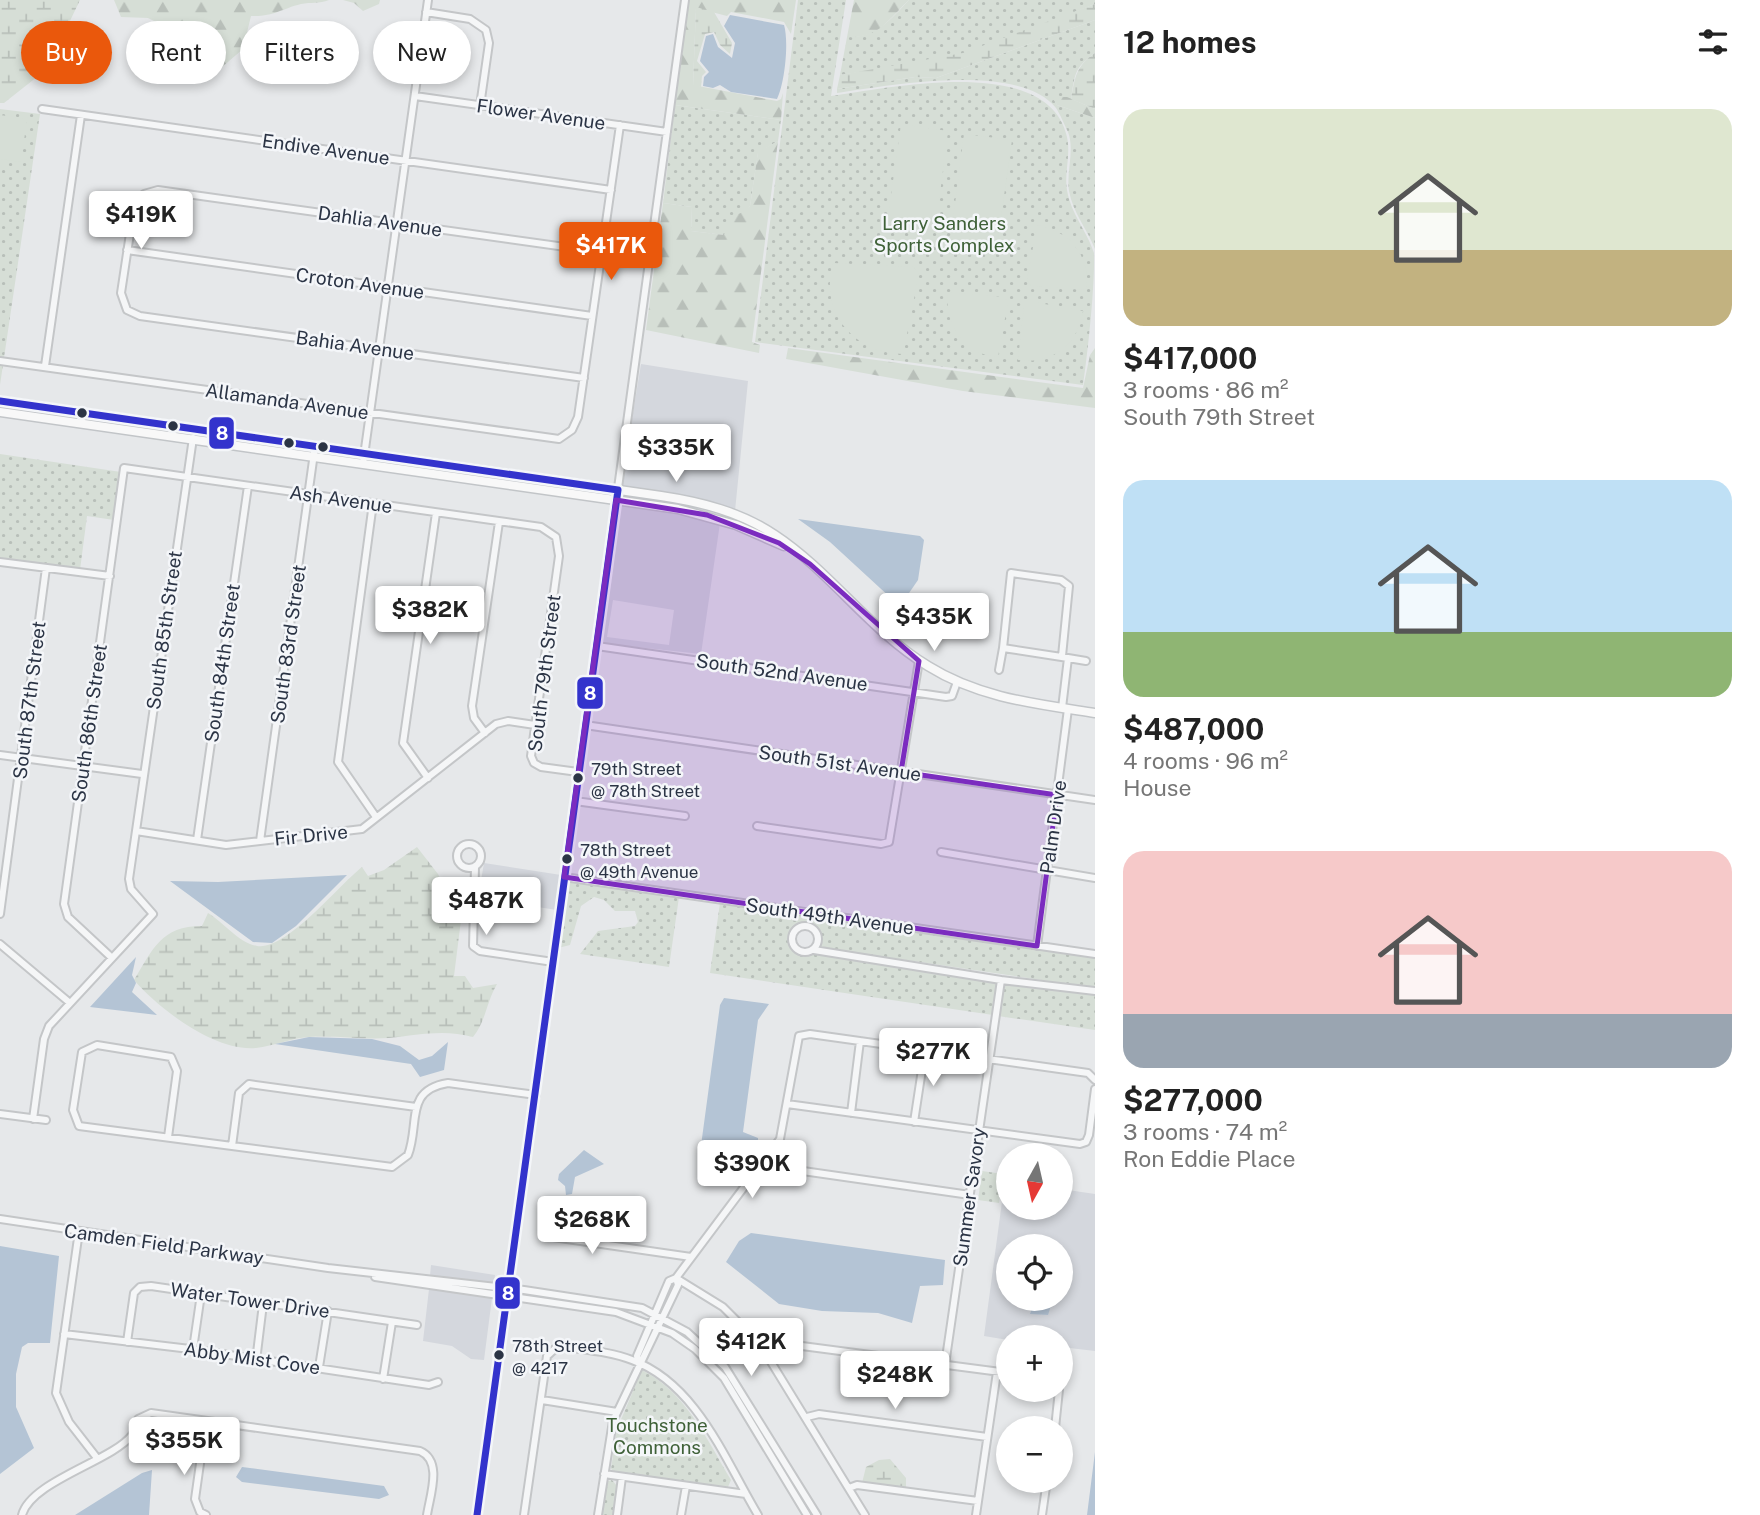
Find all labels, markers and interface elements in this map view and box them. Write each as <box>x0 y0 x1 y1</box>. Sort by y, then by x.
chip: Buy <box>21 21 112 84</box>
chip: Rent <box>126 21 226 84</box>
chip: Filters <box>240 21 359 84</box>
chip: New <box>373 21 471 84</box>
icon: filters <box>1694 23 1732 61</box>
text: 12 homes <box>1123 24 1257 60</box>
street label: Flower Avenue <box>475 94 607 134</box>
street label: Endive Avenue <box>261 129 391 169</box>
icon: home <box>1365 155 1491 281</box>
pin: $419K <box>92 191 190 251</box>
text: $419K <box>105 200 177 227</box>
street label: Dahlia Avenue <box>316 201 444 241</box>
park label: Larry Sanders Sports Complex <box>873 212 1015 256</box>
pin: $417K <box>562 222 660 282</box>
text: $417K <box>575 231 647 258</box>
street label: Croton Avenue <box>294 263 426 303</box>
street label: Bahia Avenue <box>294 326 416 364</box>
text: $417,000 <box>1123 340 1257 376</box>
text: 3 rooms · 86 m² <box>1123 376 1289 403</box>
street label: Allamanda Avenue <box>204 379 370 423</box>
text: South 79th Street <box>1123 403 1315 430</box>
unlabelled marker <box>75 406 89 420</box>
line badge: 8 <box>208 416 235 450</box>
unlabelled marker <box>166 419 180 433</box>
text: 8 <box>216 422 228 444</box>
pin: $335K <box>627 424 725 484</box>
text: $335K <box>637 433 715 460</box>
unlabelled marker <box>282 436 296 450</box>
unlabelled marker <box>316 440 330 454</box>
street label: Ash Avenue <box>288 481 394 517</box>
icon: home <box>1365 526 1491 652</box>
street label: South 85th Street <box>142 549 186 711</box>
street label: South 83rd Street <box>266 563 310 725</box>
street label: South 84th Street <box>200 582 244 744</box>
pin: $382K <box>381 586 479 646</box>
street label: South 79th Street <box>523 593 565 753</box>
pin: $435K <box>885 594 983 653</box>
text: $382K <box>391 595 469 622</box>
text: $435K <box>895 602 973 629</box>
street label: South 87th Street <box>8 620 50 780</box>
street label: South 86th Street <box>67 642 111 804</box>
street label: South 52nd Avenue <box>695 649 869 695</box>
line badge: 8 <box>576 676 604 710</box>
text: 8 <box>584 682 596 704</box>
text: $487,000 <box>1123 711 1264 747</box>
street label: South 51st Avenue <box>757 741 923 785</box>
text: 4 rooms · 96 m² <box>1123 747 1288 774</box>
place label: 79th Street @ 78th Street <box>591 759 700 801</box>
marker: 79th Street @ 78th Street <box>571 771 585 785</box>
text: House <box>1123 774 1191 801</box>
street label: Palm Drive <box>1036 779 1070 875</box>
street label: Fir Drive <box>273 820 349 850</box>
place label: 78th Street @ 49th Avenue <box>580 840 698 882</box>
marker: 78th Street @ 49th Avenue <box>560 852 574 866</box>
pin: $487K <box>437 878 535 937</box>
text: $487K <box>448 886 524 913</box>
street label: South 49th Avenue <box>745 893 915 939</box>
icon: home <box>1365 897 1491 1023</box>
pin: $277K <box>884 1028 982 1088</box>
text: $277K <box>895 1037 971 1064</box>
text: $277,000 <box>1123 1082 1263 1118</box>
text: 3 rooms · 74 m² <box>1123 1118 1287 1145</box>
street label: Summer Savory <box>948 1126 990 1268</box>
pin: $390K <box>703 1140 801 1200</box>
north arrow <box>996 1143 1073 1220</box>
map controls <box>996 1143 1073 1493</box>
text: Ron Eddie Place <box>1123 1145 1296 1172</box>
text: $390K <box>713 1149 791 1176</box>
pin: $268K <box>543 1196 641 1256</box>
text: $268K <box>553 1205 631 1232</box>
street label: Camden Field Parkway <box>63 1219 265 1269</box>
button: locate <box>996 1234 1073 1311</box>
line badge: 8 <box>494 1276 521 1310</box>
street label: Water Tower Drive <box>169 1278 331 1322</box>
text: 8 <box>502 1282 514 1304</box>
pin: $412K <box>702 1318 800 1378</box>
button: + <box>996 1325 1073 1402</box>
text: $412K <box>715 1327 787 1354</box>
place label: 78th Street @ 4217 <box>512 1336 603 1378</box>
street label: Abby Mist Cove <box>182 1338 322 1378</box>
marker: 78th Street @ 4217 <box>492 1348 506 1362</box>
pin: $248K <box>846 1352 944 1411</box>
text: $248K <box>856 1360 934 1387</box>
park label: Touchstone Commons <box>606 1414 708 1458</box>
button: − <box>996 1416 1073 1493</box>
pin: $355K <box>135 1418 233 1477</box>
text: $355K <box>145 1426 223 1453</box>

